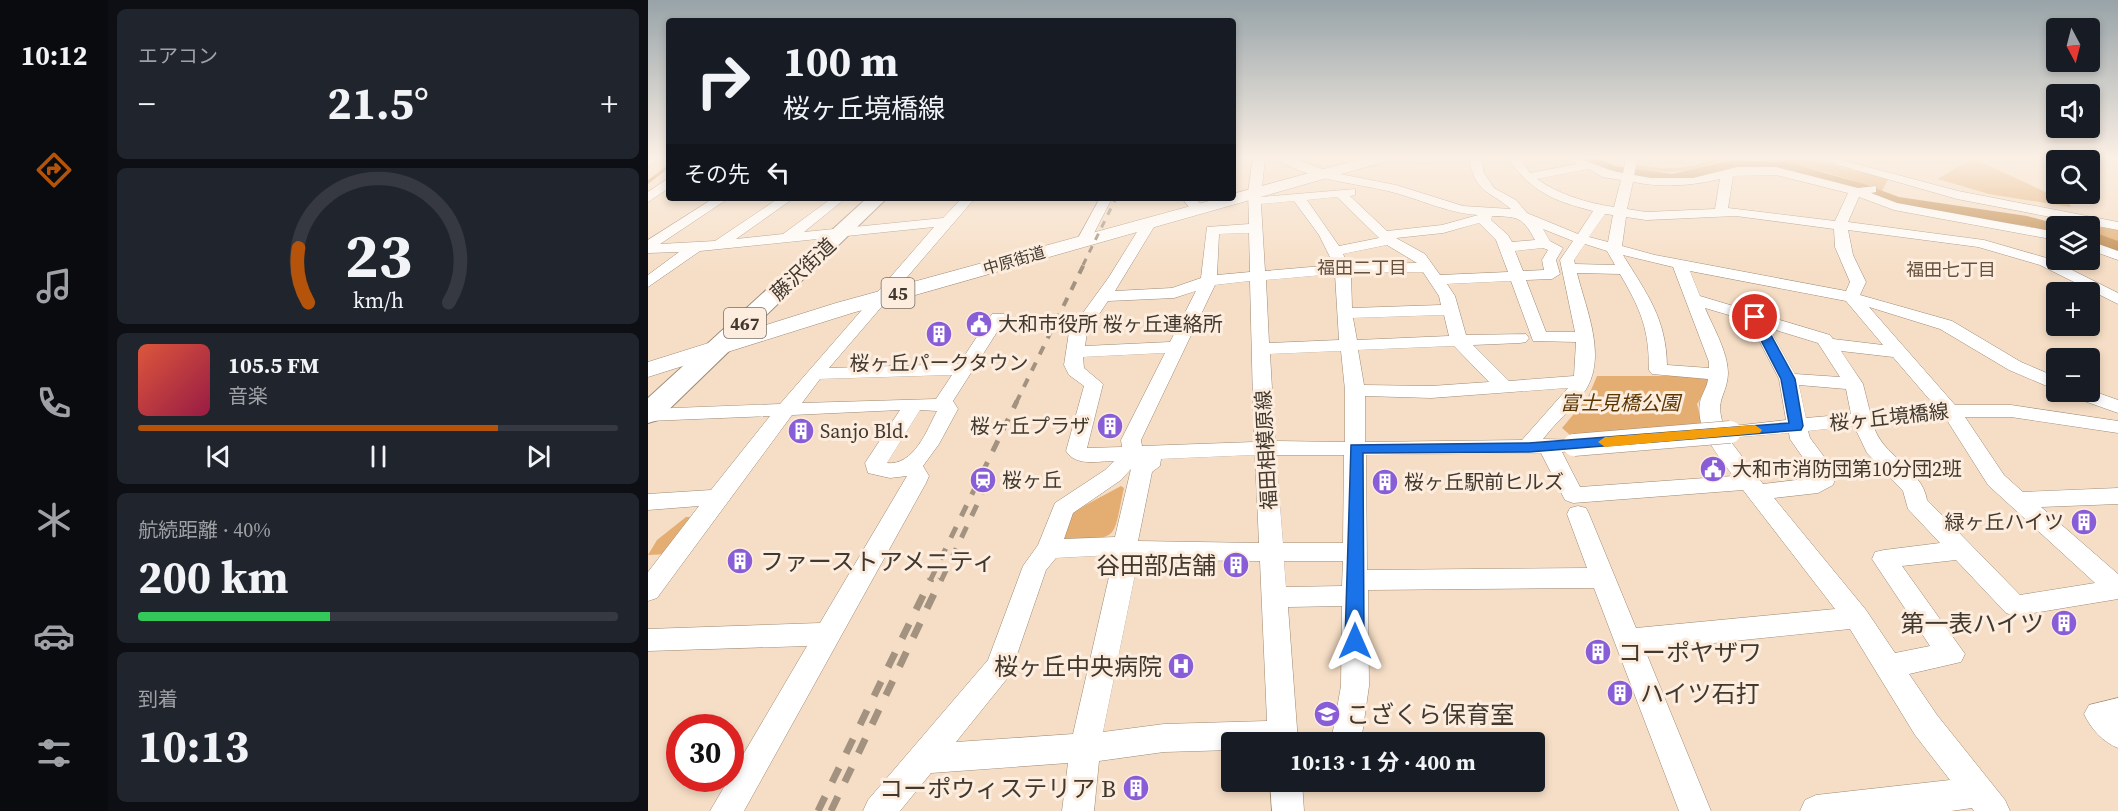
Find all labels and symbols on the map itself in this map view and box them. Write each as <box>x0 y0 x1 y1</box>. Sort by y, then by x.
north arrow <box>2046 18 2100 72</box>
street label: 藤沢街道 <box>764 231 842 307</box>
street label: 中原街道 <box>980 241 1048 279</box>
district label: 福田二丁目 <box>1317 255 1407 280</box>
district label: 福田七丁目 <box>1906 257 1996 282</box>
road number: 45 <box>882 278 914 308</box>
pin <box>1729 291 1780 342</box>
road number: 467 <box>724 308 766 338</box>
public building icon: 大和市役所 桜ヶ丘連絡所 <box>964 309 994 339</box>
place label: 大和市役所 桜ヶ丘連絡所 <box>998 310 1223 338</box>
building icon: 桜ヶ丘パークタウン <box>924 319 954 349</box>
place label: 桜ヶ丘パークタウン <box>849 349 1029 377</box>
street label: 福田相模原線 <box>1249 389 1283 511</box>
park label: 富士見橋公園 <box>1560 389 1683 417</box>
street label: 桜ヶ丘境橋線 <box>1828 397 1950 437</box>
building icon: 桜ヶ丘プラザ <box>1095 411 1125 441</box>
place label: 桜ヶ丘プラザ <box>970 412 1090 440</box>
building icon: Sanjo Bld. <box>786 416 816 446</box>
place label: Sanjo Bld. <box>820 417 909 445</box>
public building icon: 大和市消防団第10分団2班 <box>1698 454 1728 484</box>
place label: 大和市消防団第10分団2班 <box>1732 455 1962 483</box>
station icon: 桜ヶ丘 <box>968 465 998 495</box>
place label: 桜ヶ丘 <box>1002 466 1062 494</box>
building icon: 桜ヶ丘駅前ヒルズ <box>1370 467 1400 497</box>
place label: 桜ヶ丘駅前ヒルズ <box>1404 468 1564 496</box>
building icon: 緑ヶ丘ハイツ <box>2069 507 2099 537</box>
place label: 緑ヶ丘ハイツ <box>1944 508 2064 536</box>
place label: ファーストアメニティ <box>760 545 996 578</box>
building icon: ファーストアメニティ <box>725 546 755 576</box>
place label: 谷田部店舗 <box>1096 549 1216 582</box>
building icon: 谷田部店舗 <box>1221 550 1251 580</box>
place label: 第一表ハイツ <box>1900 607 2044 640</box>
building icon: 第一表ハイツ <box>2049 608 2079 638</box>
position arrow <box>1323 609 1387 673</box>
place label: コーポヤザワ <box>1618 636 1762 669</box>
building icon: コーポヤザワ <box>1583 637 1613 667</box>
place label: 桜ヶ丘中央病院 <box>994 650 1162 683</box>
hospital icon: 桜ヶ丘中央病院 <box>1166 651 1196 681</box>
place label: ハイツ石打 <box>1640 677 1760 710</box>
building icon: ハイツ石打 <box>1605 678 1635 708</box>
place label: こざくら保育室 <box>1346 698 1514 731</box>
school or university icon: こざくら保育室 <box>1312 699 1342 729</box>
speed limit sign: 30 <box>666 714 744 792</box>
place label: コーポウィステリア B <box>879 772 1116 805</box>
building icon: コーポウィステリア B <box>1121 773 1151 803</box>

